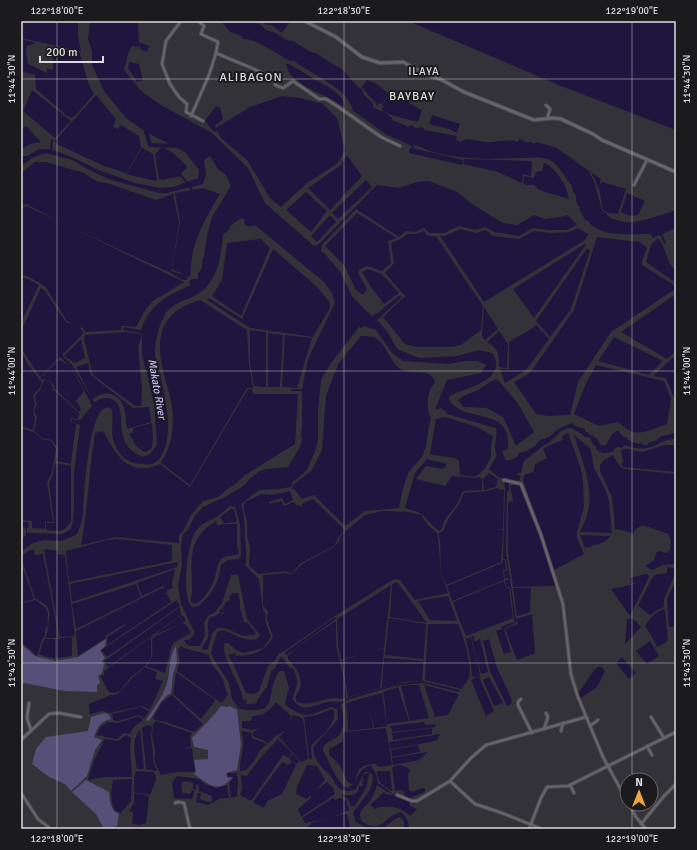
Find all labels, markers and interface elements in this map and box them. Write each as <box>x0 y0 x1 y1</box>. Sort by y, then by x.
text: 122°18'00"E <box>30 5 84 17</box>
text: 122°18'30"E <box>317 5 371 17</box>
text: 122°19'00"E <box>605 5 659 17</box>
scale bar <box>40 38 103 64</box>
text: 200 m <box>46 45 78 60</box>
text: 11°44'30"N <box>6 55 18 103</box>
text: 11°44'30"N <box>681 55 693 103</box>
district label: ILAYA <box>408 65 440 78</box>
district label: ALIBAGON <box>219 70 283 85</box>
district label: BAYBAY <box>389 89 435 104</box>
text: 11°44'00"N <box>6 347 18 395</box>
text: 11°44'00"N <box>681 347 693 395</box>
water label: Makato River <box>145 358 169 422</box>
text: 11°43'30"N <box>6 639 18 687</box>
text: 11°43'30"N <box>681 639 693 687</box>
north arrow <box>619 772 659 812</box>
text: N <box>635 776 643 789</box>
text: 122°18'00"E <box>30 833 84 845</box>
text: 122°18'30"E <box>317 833 371 845</box>
text: 122°19'00"E <box>605 833 659 845</box>

